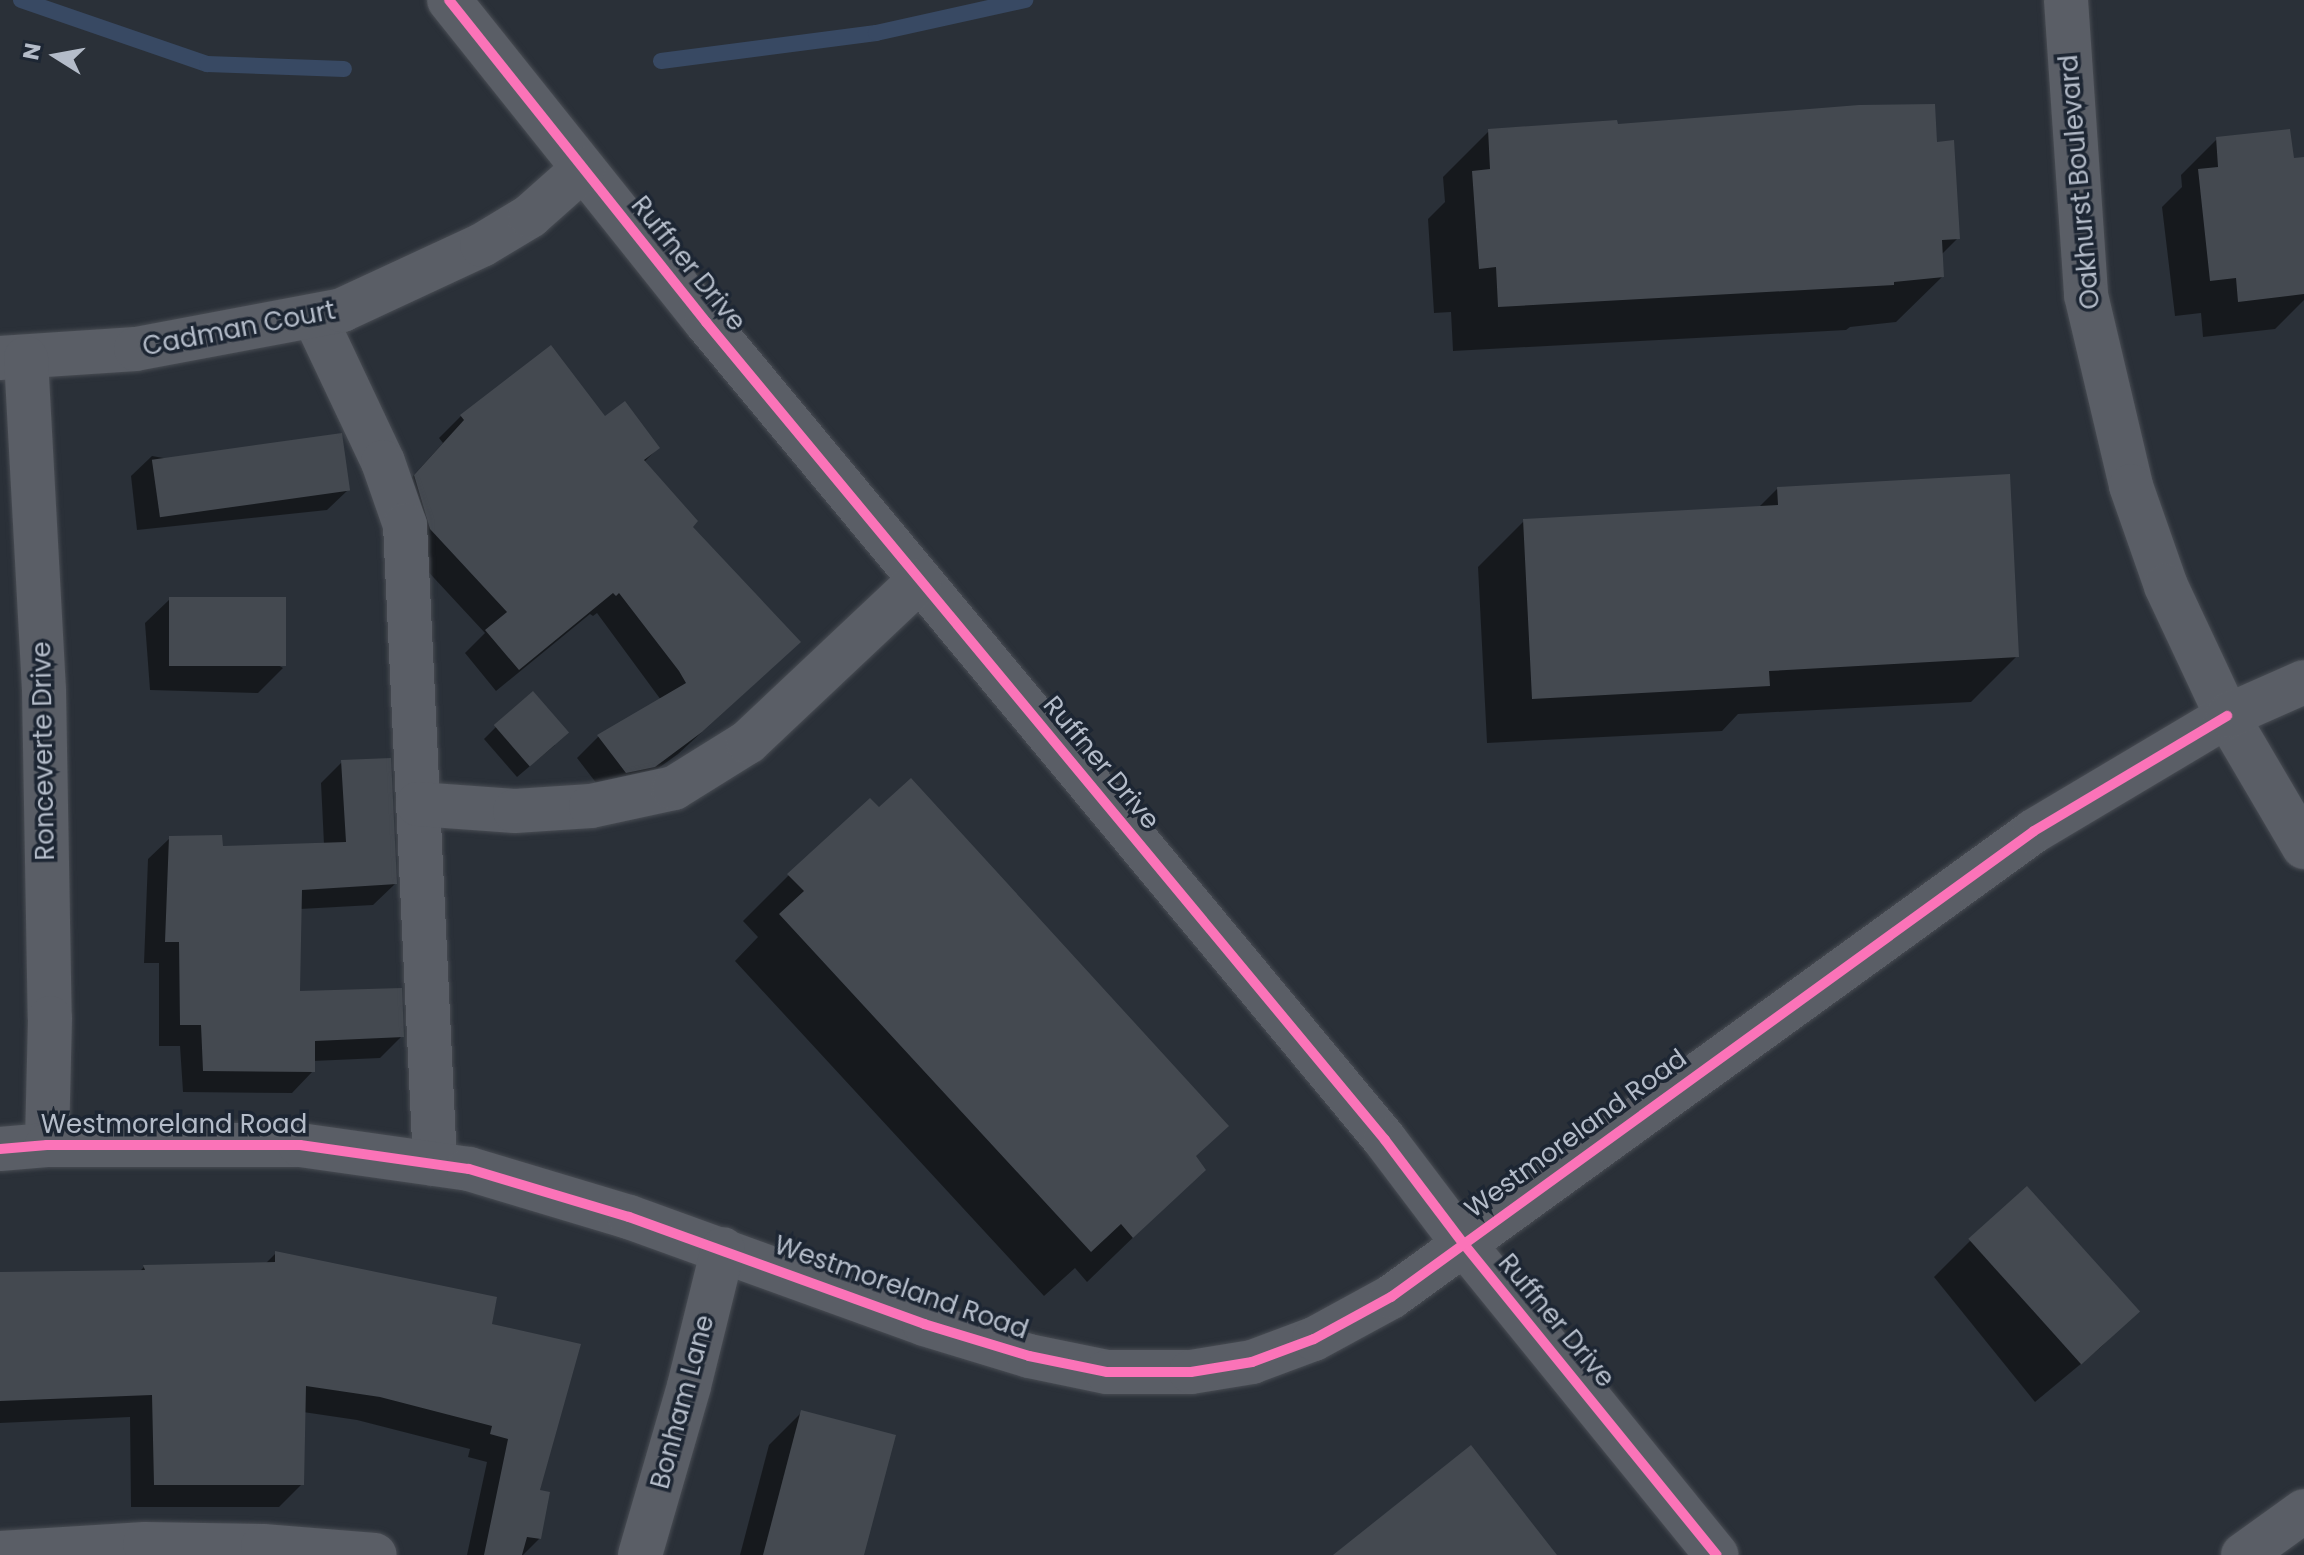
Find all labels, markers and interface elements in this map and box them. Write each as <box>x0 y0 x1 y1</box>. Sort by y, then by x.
north arrow <box>16 16 96 96</box>
text: N <box>15 40 49 62</box>
street label: Oakhurst Boulevard <box>2053 53 2107 311</box>
street label: Ruffner Drive <box>624 190 752 338</box>
street label: Cadman Court <box>140 295 338 363</box>
street label: Ronceverte Drive <box>26 641 62 861</box>
street label: Ruffner Drive <box>1036 690 1166 836</box>
street label: Westmoreland Road <box>1459 1043 1693 1225</box>
street label: Westmoreland Road <box>41 1109 307 1141</box>
street label: Westmoreland Road <box>770 1230 1032 1346</box>
street label: Ruffner Drive <box>1491 1248 1621 1394</box>
street label: Bonham Lane <box>645 1312 721 1492</box>

